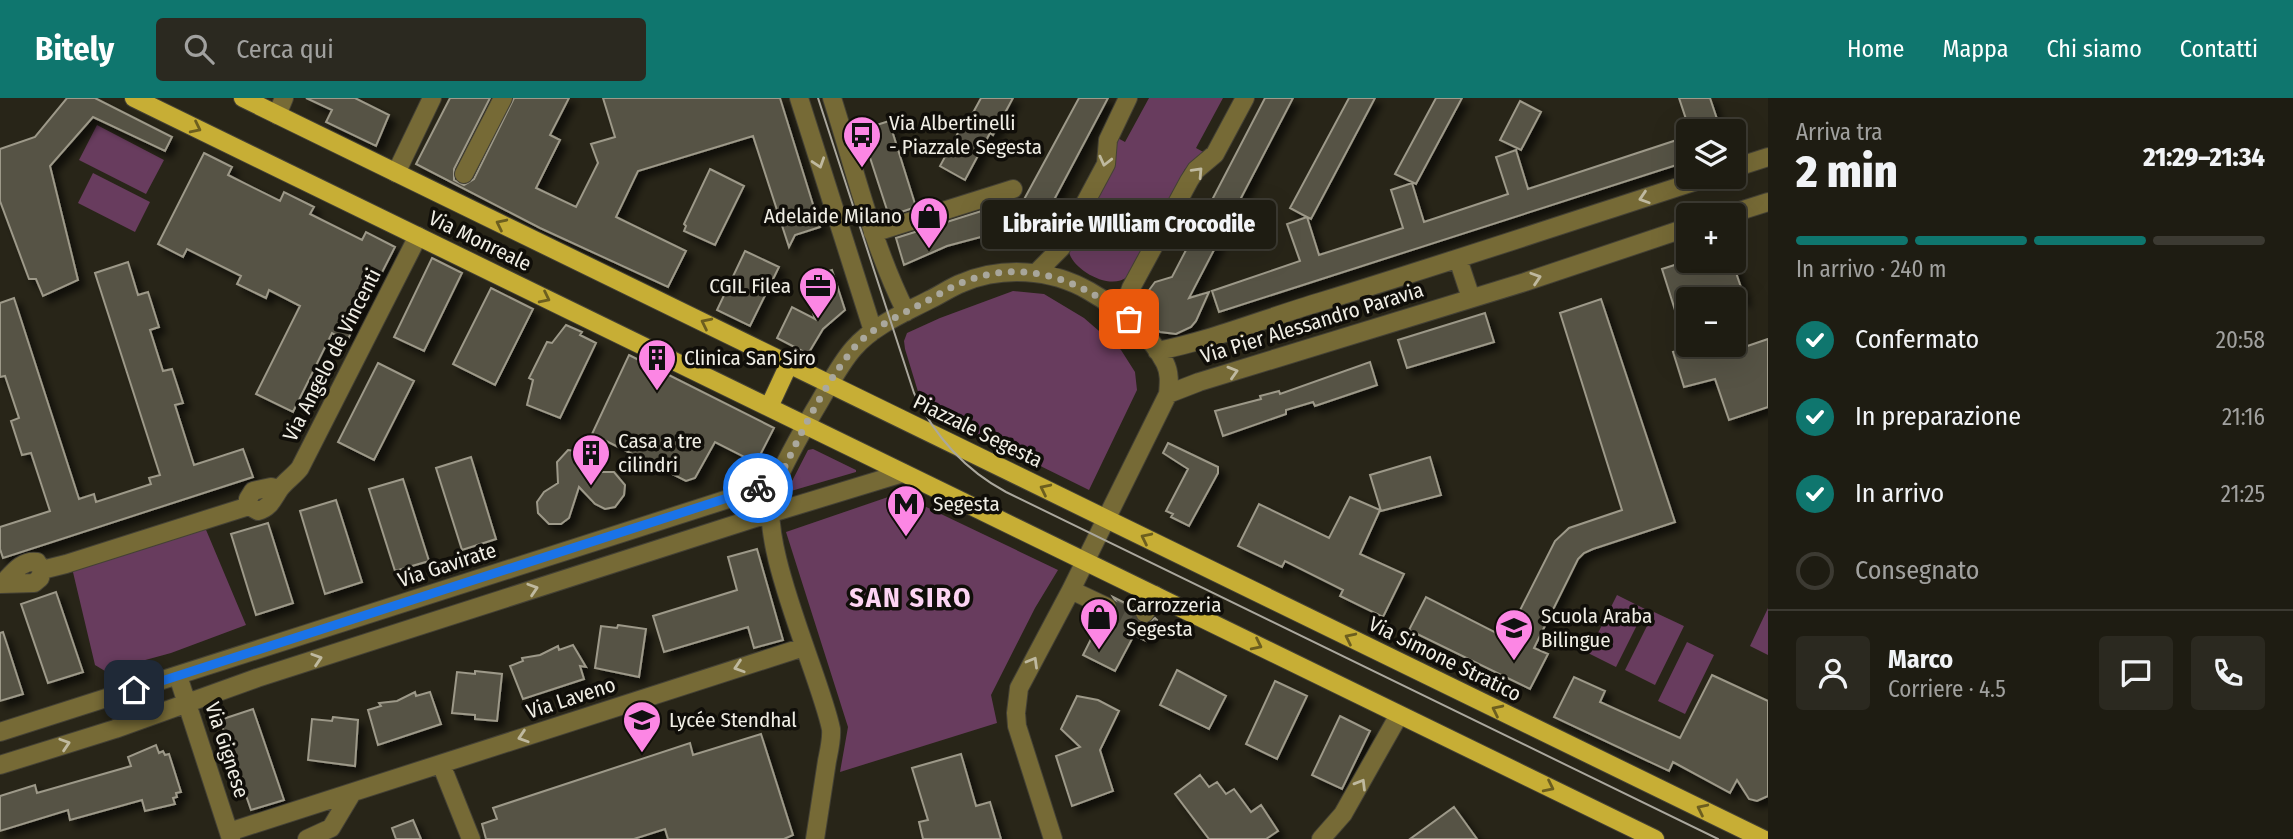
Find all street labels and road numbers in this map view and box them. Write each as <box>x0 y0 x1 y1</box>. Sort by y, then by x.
street label: Via Monreale <box>424 205 536 277</box>
street label: Via Angelo de Vincenti <box>277 264 387 446</box>
street label: Via Pier Alessandro Paravia <box>1197 277 1427 369</box>
street label: Piazzale Segesta <box>909 389 1047 473</box>
street label: Via Gavirate <box>395 537 499 593</box>
street label: Via Simone Stratico <box>1364 611 1526 707</box>
street label: Via Laveno <box>523 671 619 725</box>
street label: Via Gignese <box>199 699 255 801</box>

